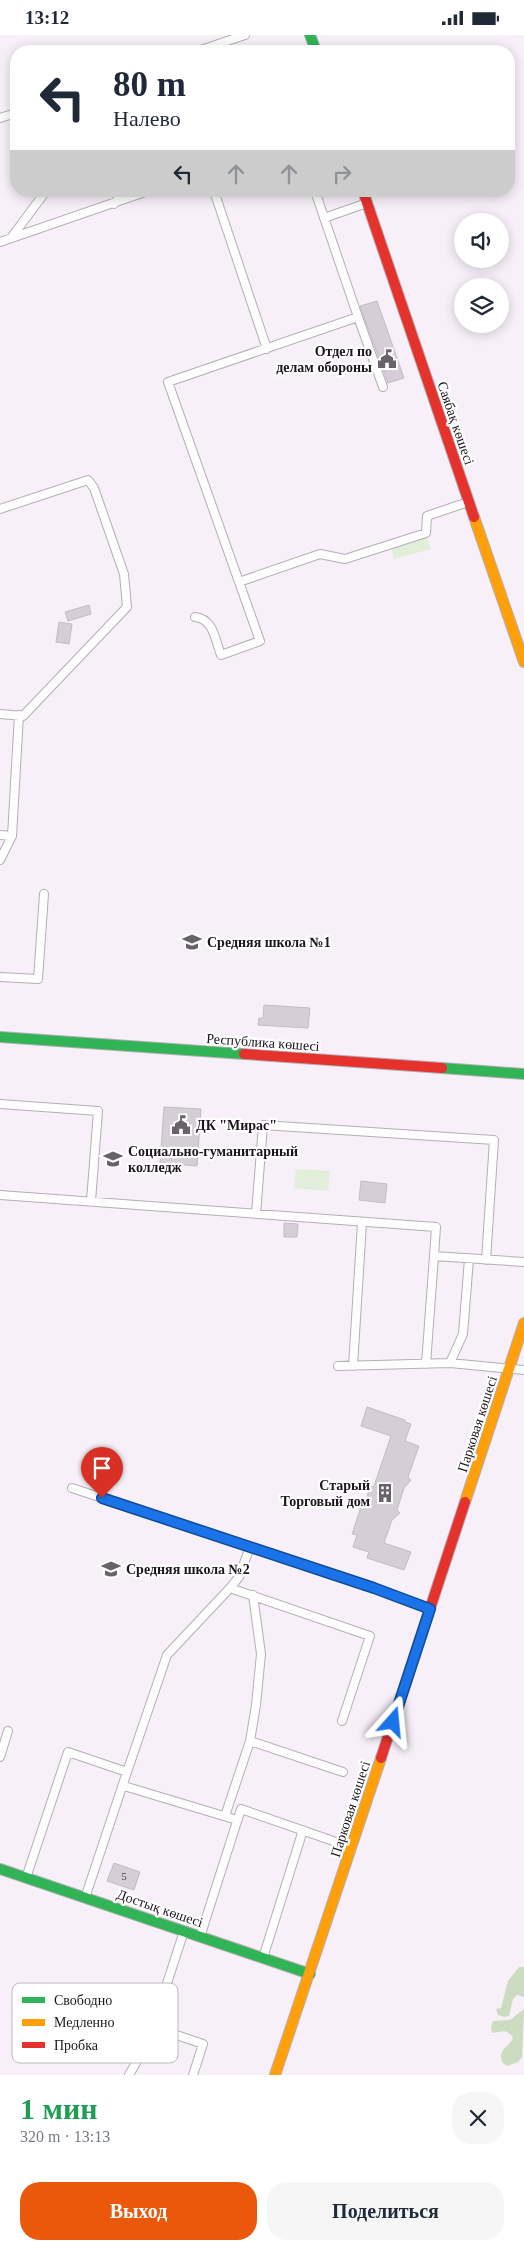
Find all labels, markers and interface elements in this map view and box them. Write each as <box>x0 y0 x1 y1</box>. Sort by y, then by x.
text: 13:12 <box>25 7 69 28</box>
icon: left <box>30 65 95 130</box>
text: 80 m <box>113 65 186 104</box>
text: Налево <box>113 106 181 131</box>
icon: left <box>169 160 197 188</box>
icon: ahead <box>222 160 250 188</box>
icon: ahead <box>275 160 303 188</box>
icon: right <box>328 160 356 188</box>
map controls <box>454 213 509 333</box>
button: sound <box>454 213 509 268</box>
button: layers <box>454 278 509 333</box>
place label: Отдел по делам обороны <box>276 344 372 375</box>
public building icon: Отдел по делам обороны <box>376 348 398 370</box>
street label: Саябақ көшесі <box>434 380 477 467</box>
school or university icon: Средняя школа №1 <box>181 931 203 953</box>
place label: Средняя школа №1 <box>207 935 331 950</box>
street label: Республика көшесі <box>206 1031 320 1054</box>
public building icon: ДК "Мирас" <box>170 1114 192 1136</box>
place label: ДК "Мирас" <box>196 1118 277 1133</box>
place label: Социально-гуманитарный колледж <box>128 1144 298 1175</box>
school or university icon: Социально-гуманитарный колледж <box>102 1148 124 1170</box>
street label: Парковая көшесі <box>455 1374 500 1474</box>
pin <box>81 1447 123 1498</box>
icon: arrive <box>88 1454 116 1482</box>
place label: Старый Торговый дом <box>280 1478 370 1509</box>
building icon: Старый Торговый дом <box>374 1482 396 1504</box>
school or university icon: Средняя школа №2 <box>100 1558 122 1580</box>
place label: Средняя школа №2 <box>126 1562 250 1577</box>
position arrow <box>366 1695 418 1747</box>
street label: Парковая көшесі <box>328 1759 373 1859</box>
house number: 5 <box>121 1870 127 1882</box>
street label: Достық көшесі <box>115 1887 205 1930</box>
legend <box>12 1983 178 2063</box>
text: Свободно <box>54 1993 112 2008</box>
text: Медленно <box>54 2015 115 2030</box>
text: Пробка <box>54 2038 99 2053</box>
text: 1 мин <box>20 2092 98 2125</box>
button: close <box>452 2092 504 2144</box>
text: 320 m · 13:13 <box>20 2128 110 2145</box>
button: Выход <box>20 2182 257 2240</box>
button: Поделиться <box>267 2182 504 2240</box>

